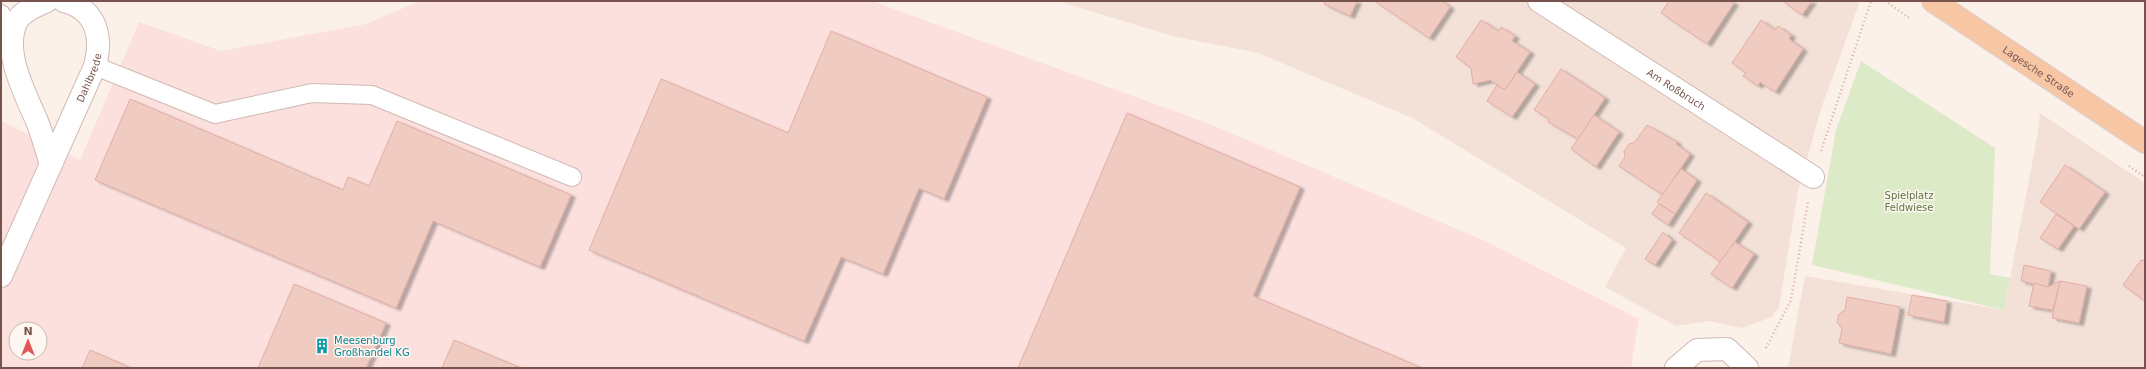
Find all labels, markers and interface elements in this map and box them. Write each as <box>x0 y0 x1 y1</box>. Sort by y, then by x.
street label: Lagesche Straße <box>2001 44 2077 99</box>
street label: Dahlbrede <box>74 52 103 104</box>
street label: Am Roßbruch <box>1645 66 1707 112</box>
park label: Spielplatz Feldwiese <box>1885 190 1933 213</box>
north arrow <box>8 321 48 361</box>
text: N <box>23 325 33 338</box>
place label: Meesenburg Großhandel KG <box>334 335 410 358</box>
building icon: Meesenburg Großhandel KG <box>313 337 331 355</box>

